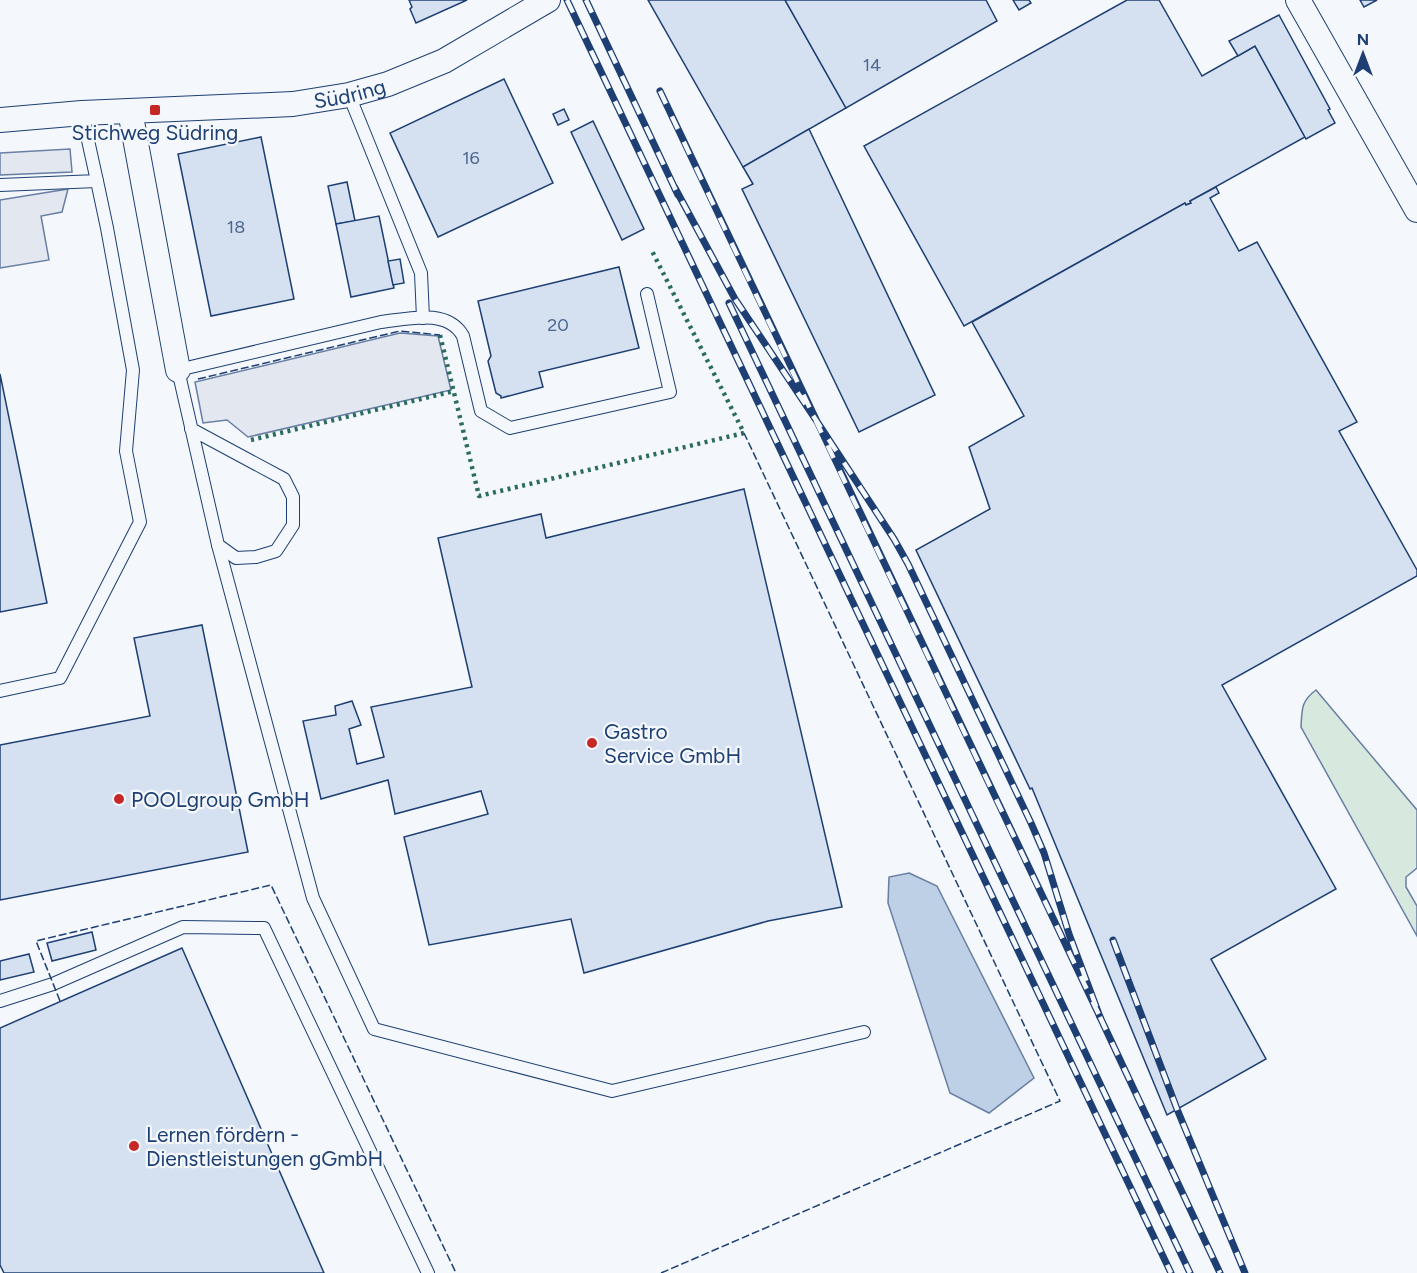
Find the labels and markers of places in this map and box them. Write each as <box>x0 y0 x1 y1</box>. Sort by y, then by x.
marker: Stichweg Südring <box>148 103 162 117</box>
place label: Stichweg Südring <box>72 120 238 145</box>
place label: Gastro Service GmbH <box>604 719 741 768</box>
marker: Gastro Service GmbH <box>585 736 599 750</box>
place label: POOLgroup GmbH <box>131 787 310 812</box>
marker: POOLgroup GmbH <box>112 792 126 806</box>
place label: Lernen fördern - Dienstleistungen gGmbH <box>146 1122 383 1171</box>
marker: Lernen fördern - Dienstleistungen gGmbH <box>127 1139 141 1153</box>

